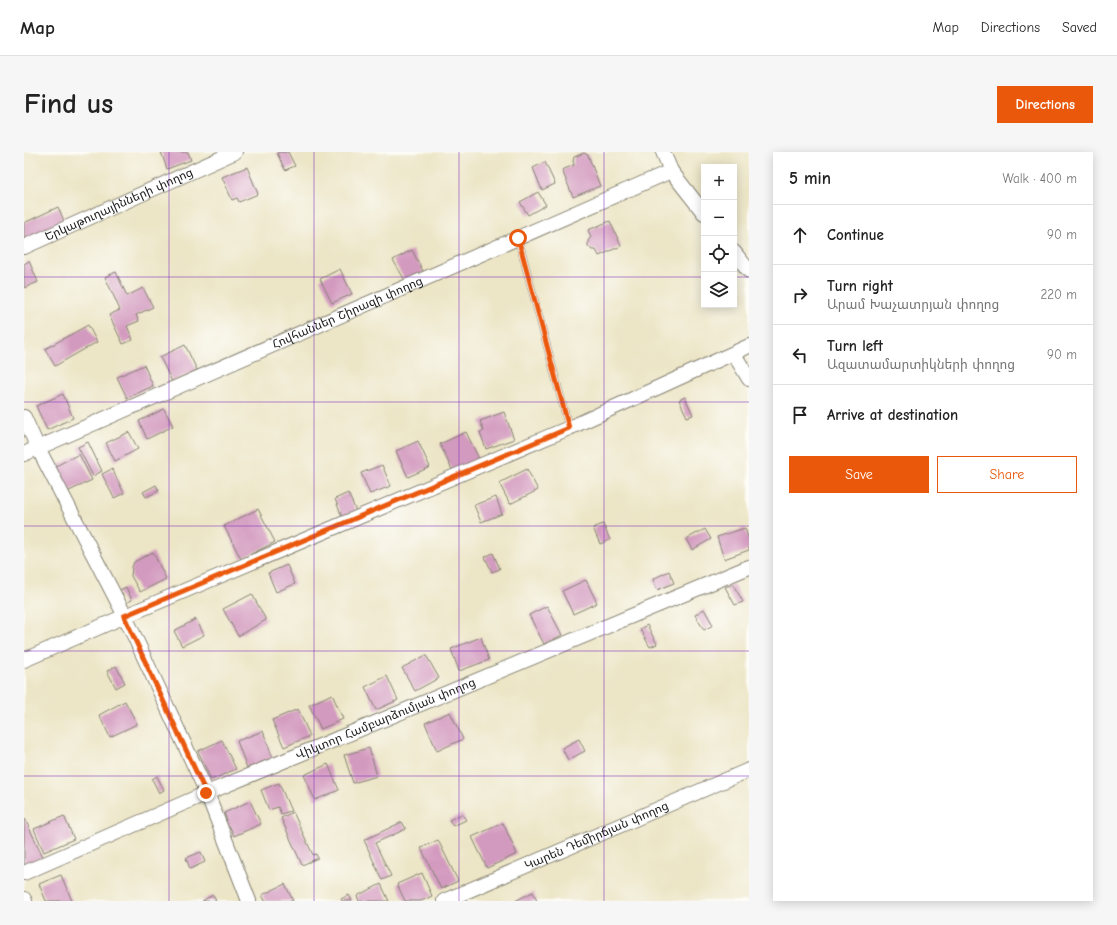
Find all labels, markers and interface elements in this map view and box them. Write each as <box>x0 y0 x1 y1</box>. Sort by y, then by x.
text: Map <box>20 17 55 39</box>
text: Map <box>932 19 959 36</box>
text: Directions <box>981 19 1040 36</box>
text: Saved <box>1062 19 1097 36</box>
button: Directions <box>997 86 1093 123</box>
text: Find us <box>24 88 113 120</box>
map controls <box>701 164 737 308</box>
button: + <box>701 164 737 200</box>
street label: Երկաթուղայինների փողոց <box>43 165 195 244</box>
text: 5 min <box>789 169 831 188</box>
text: Walk · 400 m <box>1003 171 1077 186</box>
button: − <box>701 200 737 236</box>
icon: ahead <box>789 224 811 246</box>
text: Continue <box>827 226 884 244</box>
text: 90 m <box>1047 227 1077 242</box>
route start <box>509 229 527 247</box>
button: locate <box>701 236 737 272</box>
button: layers <box>701 272 737 308</box>
street label: Հովհաններ Շիրազի փողոց <box>270 273 425 352</box>
text: Turn right <box>827 277 893 295</box>
icon: right <box>789 284 811 306</box>
text: 220 m <box>1040 287 1077 302</box>
text: Արամ Խաչատրյան փողոց <box>827 297 999 312</box>
text: Turn left <box>827 337 883 355</box>
icon: left <box>789 344 811 366</box>
text: 90 m <box>1047 347 1077 362</box>
text: Ազատամարտիկների փողոց <box>827 357 1015 372</box>
icon: arrive <box>789 404 811 426</box>
text: Arrive at destination <box>827 406 958 424</box>
button: Save <box>789 456 929 493</box>
button: Share <box>937 456 1077 493</box>
street label: Վիկտոր Համբարձումյան փողոց <box>293 675 477 762</box>
route end <box>197 784 215 802</box>
street label: Կարեն Դեմիրճյան փողոց <box>522 798 671 873</box>

